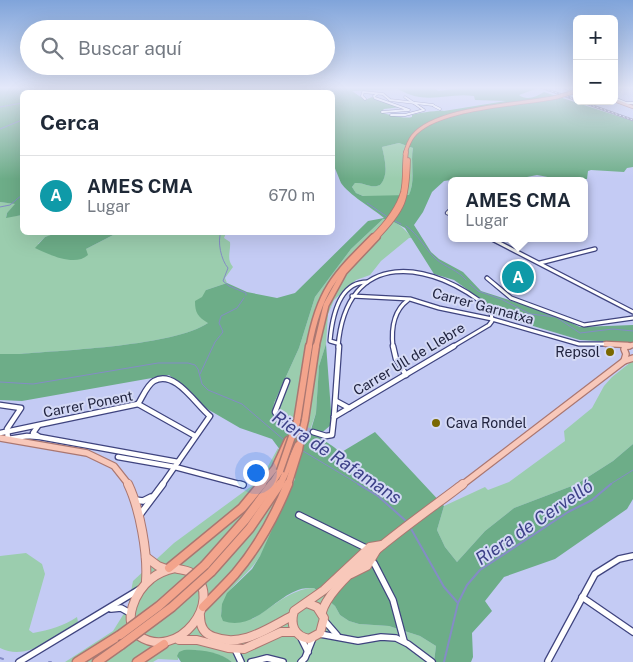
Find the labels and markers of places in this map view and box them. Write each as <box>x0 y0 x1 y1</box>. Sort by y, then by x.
pin: A <box>502 258 534 296</box>
place label: Repsol <box>555 344 600 360</box>
marker: Repsol <box>604 346 616 358</box>
place label: Cava Rondel <box>446 415 527 431</box>
marker: Cava Rondel <box>430 417 442 429</box>

